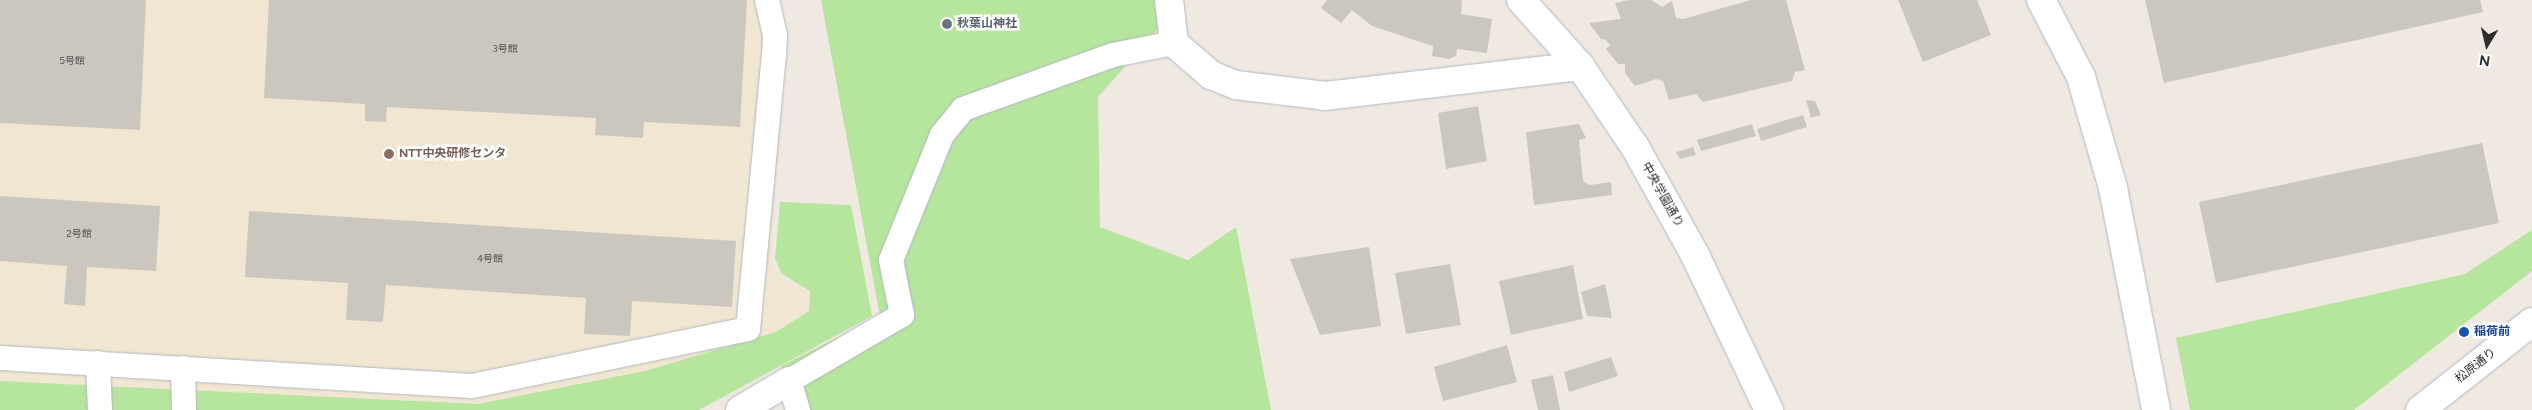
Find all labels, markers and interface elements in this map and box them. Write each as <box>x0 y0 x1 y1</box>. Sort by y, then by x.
place label: 秋葉山神社 <box>957 17 1017 31</box>
marker: 秋葉山神社 <box>941 18 953 30</box>
north arrow <box>2462 20 2512 70</box>
house number: 3号館 <box>492 43 518 55</box>
text: N <box>2478 51 2491 70</box>
house number: 5号館 <box>59 55 85 67</box>
place label: NTT中央研修センタ <box>399 147 506 161</box>
marker: NTT中央研修センタ <box>383 148 395 160</box>
street label: 中央学園通り <box>1638 160 1686 230</box>
house number: 2号館 <box>66 228 92 240</box>
house number: 4号館 <box>477 253 503 265</box>
place label: 稲荷前 <box>2474 325 2510 339</box>
marker: 稲荷前 <box>2458 326 2470 338</box>
street label: 松原通り <box>2453 346 2499 386</box>

